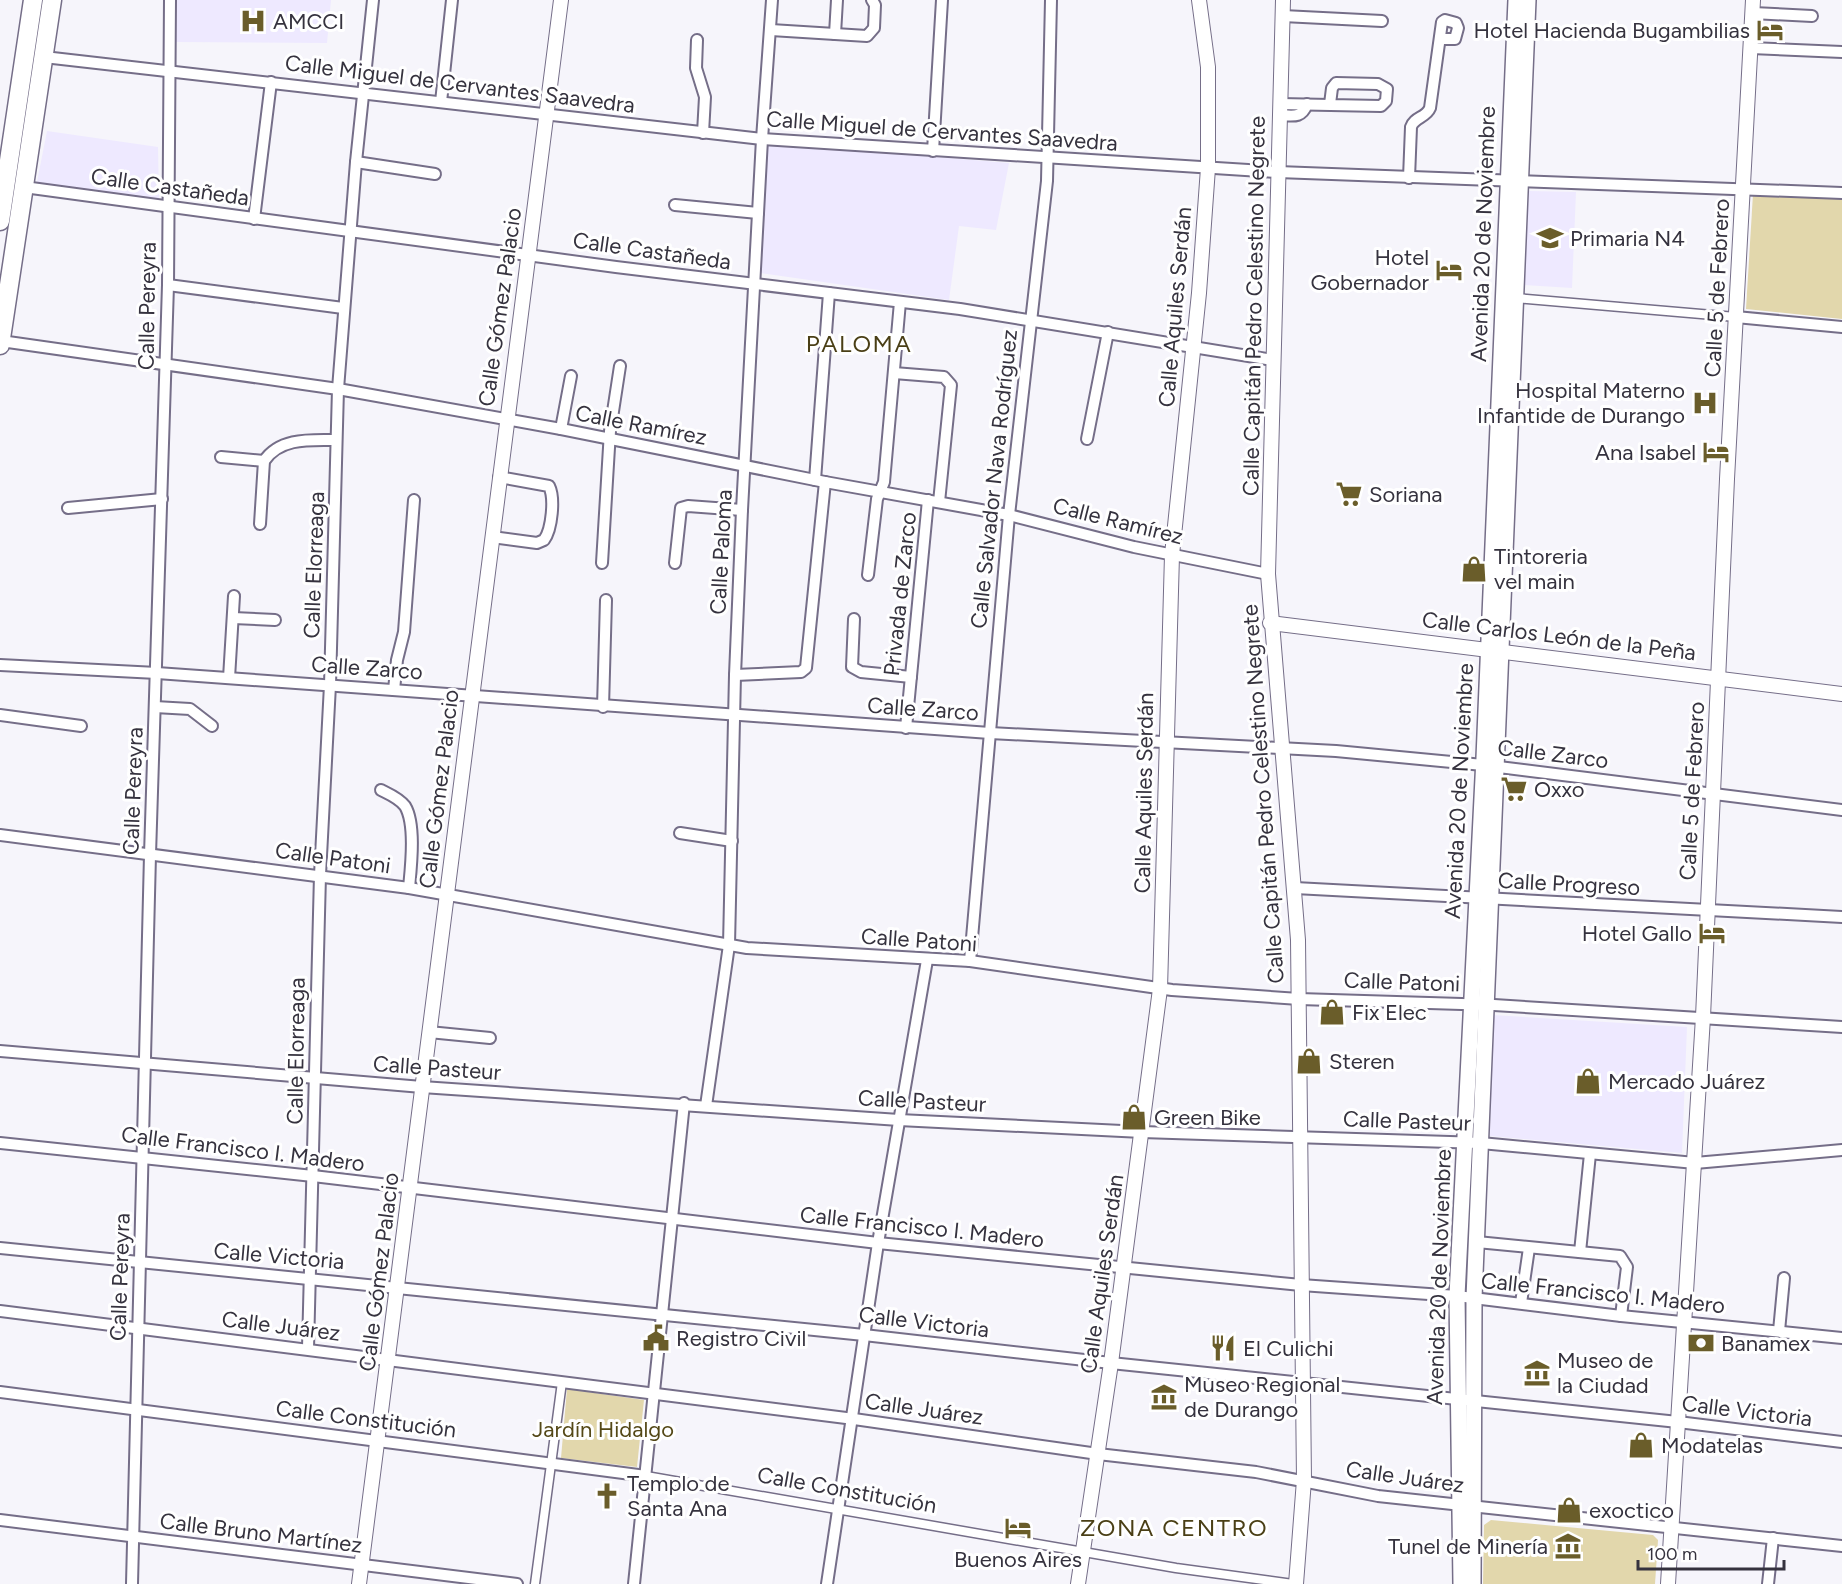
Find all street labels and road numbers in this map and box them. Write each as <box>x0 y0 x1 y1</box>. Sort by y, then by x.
street label: Calle Miguel de Cervantes Saavedra <box>284 49 636 119</box>
street label: Calle Miguel de Cervantes Saavedra <box>765 105 1119 157</box>
street label: Avenida 20 de Noviembre <box>1465 106 1501 362</box>
street label: Calle Capitán Pedro Celestino Negrete <box>1237 116 1271 496</box>
street label: Calle Castañeda <box>89 163 251 211</box>
street label: Calle 5 de Febrero <box>1699 198 1735 378</box>
street label: Calle Gómez Palacio <box>473 206 527 408</box>
street label: Calle Aquiles Serdán <box>1153 206 1197 408</box>
street label: Calle Castañeda <box>571 227 733 275</box>
street label: Calle Pereyra <box>132 242 162 370</box>
street label: Calle Salvador Nava Rodríguez <box>965 328 1023 630</box>
street label: Calle Ramírez <box>573 399 709 451</box>
street label: Calle Paloma <box>704 489 738 615</box>
street label: Calle Elorreaga <box>298 491 330 639</box>
street label: Calle Ramírez <box>1050 492 1186 550</box>
street label: Privada de Zarco <box>878 511 922 677</box>
street label: Calle Capitán Pedro Celestino Negrete <box>1236 603 1290 985</box>
street label: Calle Carlos León de la Peña <box>1420 606 1698 666</box>
street label: Calle Zarco <box>310 651 424 685</box>
street label: Avenida 20 de Noviembre <box>1439 662 1479 920</box>
street label: Calle Gómez Palacio <box>413 688 465 890</box>
street label: Calle Zarco <box>866 692 980 726</box>
street label: Calle Aquiles Serdán <box>1129 692 1159 894</box>
street label: Calle 5 de Febrero <box>1674 701 1710 881</box>
street label: Calle Pereyra <box>117 727 149 855</box>
street label: Calle Zarco <box>1496 734 1610 774</box>
street label: Calle Patoni <box>274 837 392 879</box>
street label: Calle Progreso <box>1497 867 1641 901</box>
street label: Calle Patoni <box>860 922 978 958</box>
street label: Calle Patoni <box>1343 966 1461 998</box>
street label: Calle Elorreaga <box>281 977 311 1125</box>
street label: Calle Pasteur <box>372 1050 502 1086</box>
street label: Calle Pasteur <box>857 1084 987 1118</box>
street label: Calle Pasteur <box>1342 1105 1472 1137</box>
street label: Calle Francisco I. Madero <box>120 1121 366 1177</box>
street label: Avenida 20 de Noviembre <box>1421 1149 1457 1405</box>
street label: Calle Gómez Palacio <box>353 1171 405 1373</box>
street label: Calle Aquiles Serdán <box>1075 1173 1129 1375</box>
street label: Calle Francisco I. Madero <box>799 1201 1045 1253</box>
street label: Calle Pereyra <box>104 1213 136 1341</box>
street label: Calle Victoria <box>212 1237 346 1275</box>
street label: Calle Francisco I. Madero <box>1480 1267 1726 1319</box>
street label: Calle Victoria <box>857 1301 991 1343</box>
street label: Calle Juárez <box>220 1305 342 1347</box>
street label: Calle Juárez <box>863 1387 985 1431</box>
street label: Calle Victoria <box>1680 1390 1814 1432</box>
street label: Calle Constitución <box>274 1395 458 1443</box>
street label: Calle Juárez <box>1344 1455 1466 1499</box>
street label: Calle Constitución <box>755 1461 939 1519</box>
street label: Calle Bruno Martínez <box>158 1507 364 1559</box>

